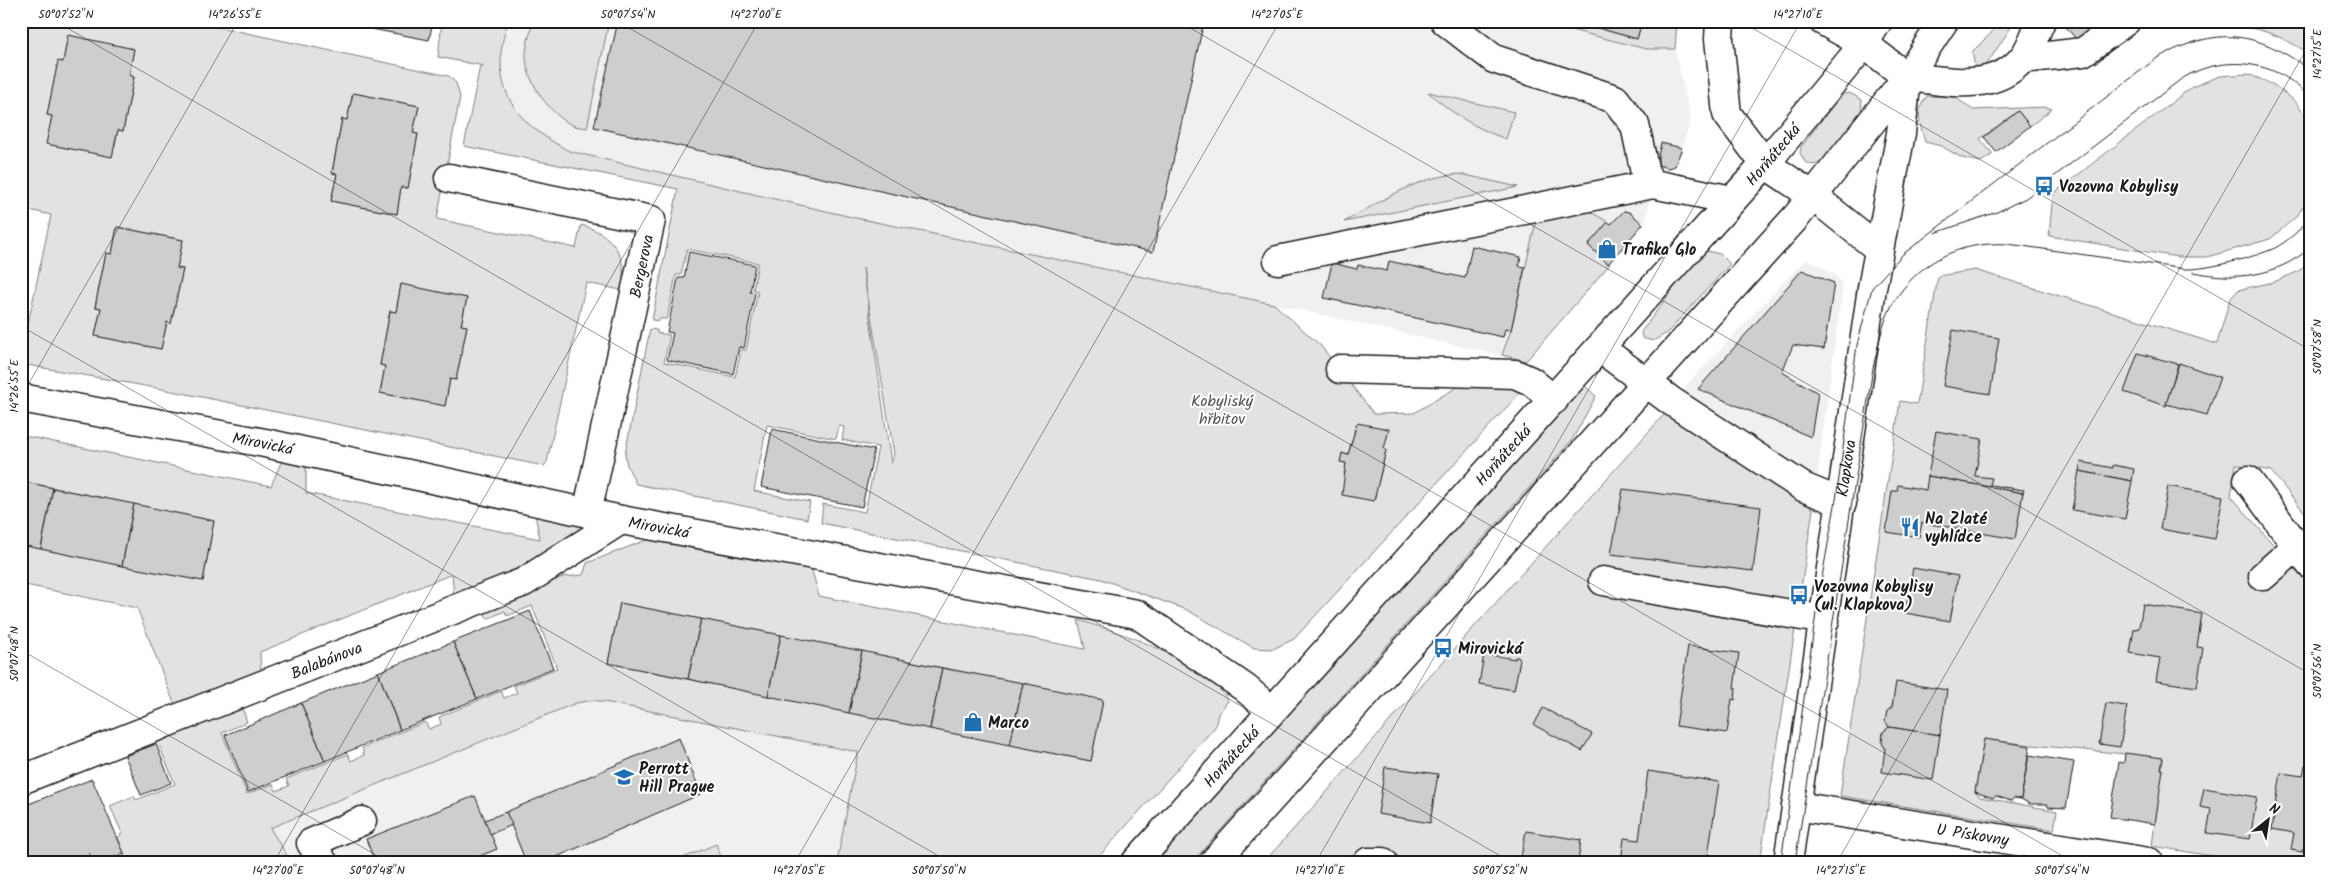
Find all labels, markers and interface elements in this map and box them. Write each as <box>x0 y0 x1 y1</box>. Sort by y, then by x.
text: 50°07'52"N <box>38 5 94 24</box>
text: 14°26'55"E <box>208 5 263 24</box>
text: 50°07'54"N <box>601 5 655 24</box>
text: 14°27'00"E <box>730 5 783 24</box>
text: 14°27'05"E <box>1251 5 1304 24</box>
text: 14°27'10"E <box>1773 5 1824 24</box>
text: 14°27'15"E <box>2308 28 2327 79</box>
street label: Horňátecká <box>1740 117 1808 192</box>
bus stop icon: Vozovna Kobylisy <box>2033 175 2055 197</box>
place label: Vozovna Kobylisy <box>2059 175 2179 200</box>
street label: Bergerova <box>624 232 661 300</box>
shop icon: Trafika Glo <box>1596 238 1618 260</box>
place label: Trafika Glo <box>1622 238 1696 263</box>
text: 50°07'58"N <box>2308 319 2327 375</box>
text: 14°26'55"E <box>5 358 24 413</box>
park label: Kobyliský hřbitov <box>1191 389 1255 432</box>
street label: Horňátecká <box>1470 419 1539 492</box>
street label: Mirovická <box>230 426 297 463</box>
street label: Klapkova <box>1831 438 1864 499</box>
place label: Na Zlaté vyhlídce <box>1925 507 1987 550</box>
street label: Mirovická <box>626 511 693 546</box>
restaurant icon: Na Zlaté vyhlídce <box>1899 516 1921 538</box>
place label: Vozovna Kobylisy (ul. Klapkova) <box>1814 575 1934 618</box>
bus stop icon: Vozovna Kobylisy (ul. Klapkova) <box>1788 584 1810 606</box>
text: 50°07'48"N <box>5 626 24 682</box>
street label: Balabánova <box>287 636 366 687</box>
bus stop icon: Mirovická <box>1432 637 1454 659</box>
place label: Mirovická <box>1458 637 1524 662</box>
text: 50°07'56"N <box>2308 644 2327 699</box>
shop icon: Marco <box>962 711 984 733</box>
place label: Marco <box>988 711 1029 736</box>
street label: Horňátecká <box>1198 720 1268 794</box>
place label: Perrott Hill Prague <box>639 757 714 800</box>
school or university icon: Perrott Hill Prague <box>613 766 635 788</box>
north arrow <box>2244 796 2294 846</box>
text: N <box>2265 798 2283 821</box>
street label: U Pískovny <box>1935 817 2011 854</box>
text: 14°27'00"E <box>252 861 305 880</box>
text: 50°07'48"N <box>349 861 405 880</box>
text: 14°27'05"E <box>773 861 826 880</box>
text: 50°07'50"N <box>912 861 966 880</box>
text: 14°27'10"E <box>1295 861 1346 880</box>
text: 50°07'52"N <box>1472 861 1528 880</box>
text: 14°27'15"E <box>1816 861 1867 880</box>
text: 50°07'54"N <box>2035 861 2089 880</box>

